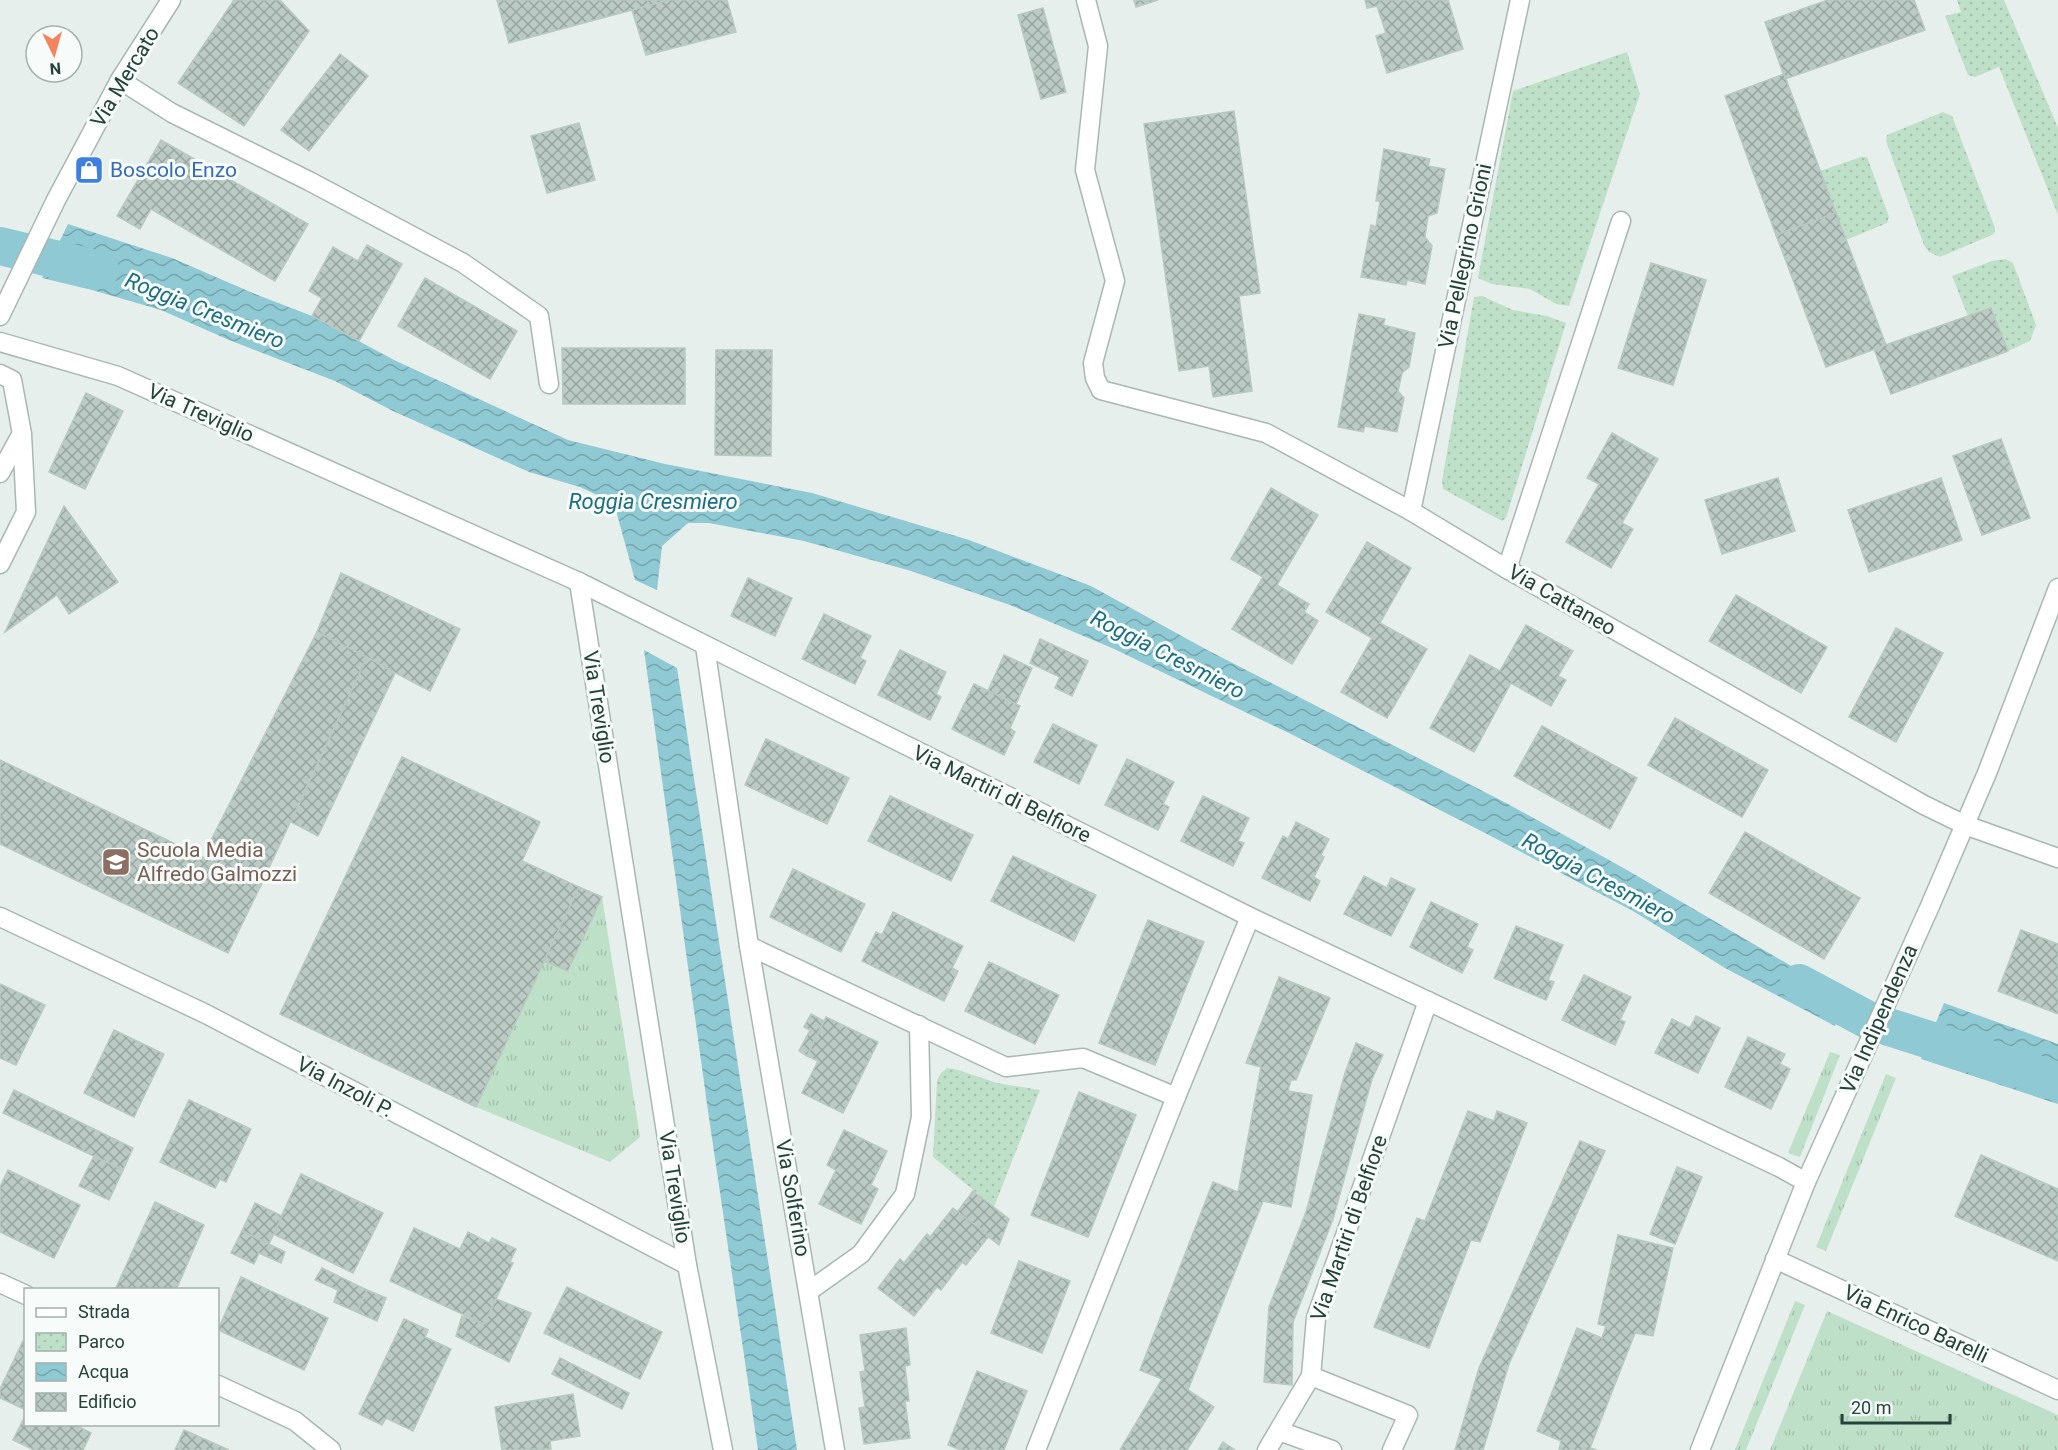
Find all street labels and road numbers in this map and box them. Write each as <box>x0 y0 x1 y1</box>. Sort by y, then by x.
street label: Via Mercato <box>86 23 164 131</box>
street label: Via Pellegrino Grioni <box>1434 161 1496 351</box>
street label: Via Treviglio <box>144 379 258 447</box>
street label: Via Cattaneo <box>1504 560 1620 640</box>
street label: Via Treviglio <box>578 649 620 765</box>
street label: Via Martiri di Belfiore <box>909 740 1095 848</box>
street label: Via Indipendenza <box>1835 941 1923 1097</box>
street label: Via Inzoli P. <box>293 1052 397 1122</box>
street label: Via Treviglio <box>654 1129 696 1245</box>
street label: Via Martiri di Belfiore <box>1306 1132 1392 1324</box>
street label: Via Solferino <box>771 1137 815 1259</box>
street label: Via Enrico Barelli <box>1840 1280 1992 1368</box>

